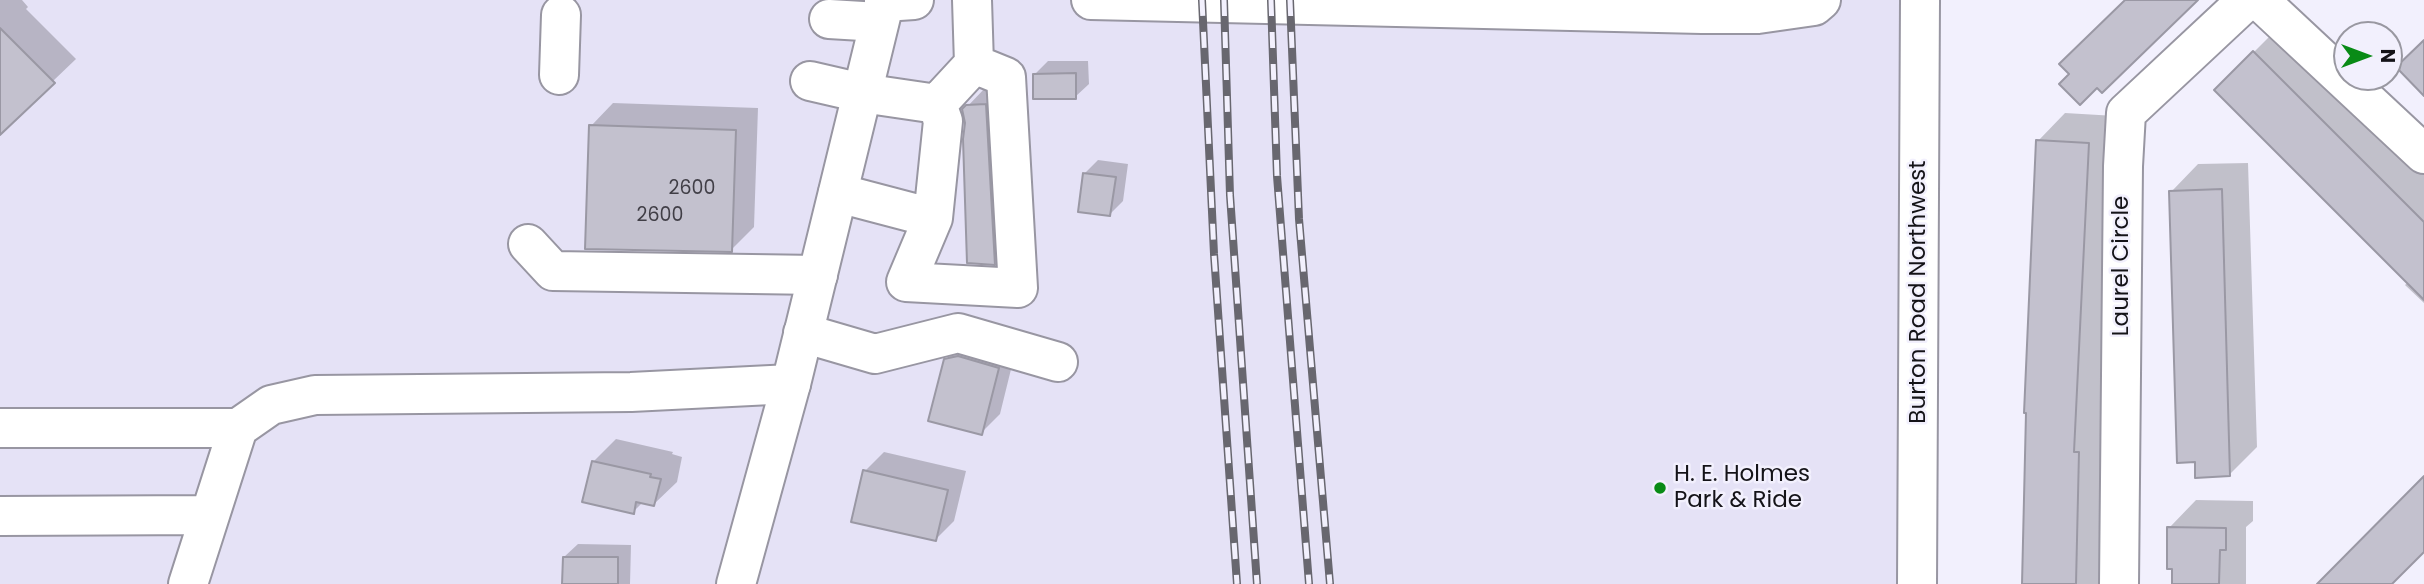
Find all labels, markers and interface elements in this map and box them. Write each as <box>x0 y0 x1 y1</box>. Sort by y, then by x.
north arrow <box>2333 21 2403 91</box>
text: N <box>2374 49 2401 63</box>
street label: Burton Road Northwest <box>1905 160 1933 424</box>
house number: 2600 <box>669 178 715 200</box>
street label: Laurel Circle <box>2108 196 2136 336</box>
house number: 2600 <box>637 205 683 227</box>
place label: H. E. Holmes Park & Ride <box>1674 461 1810 515</box>
marker: H. E. Holmes Park & Ride <box>1652 480 1668 496</box>

